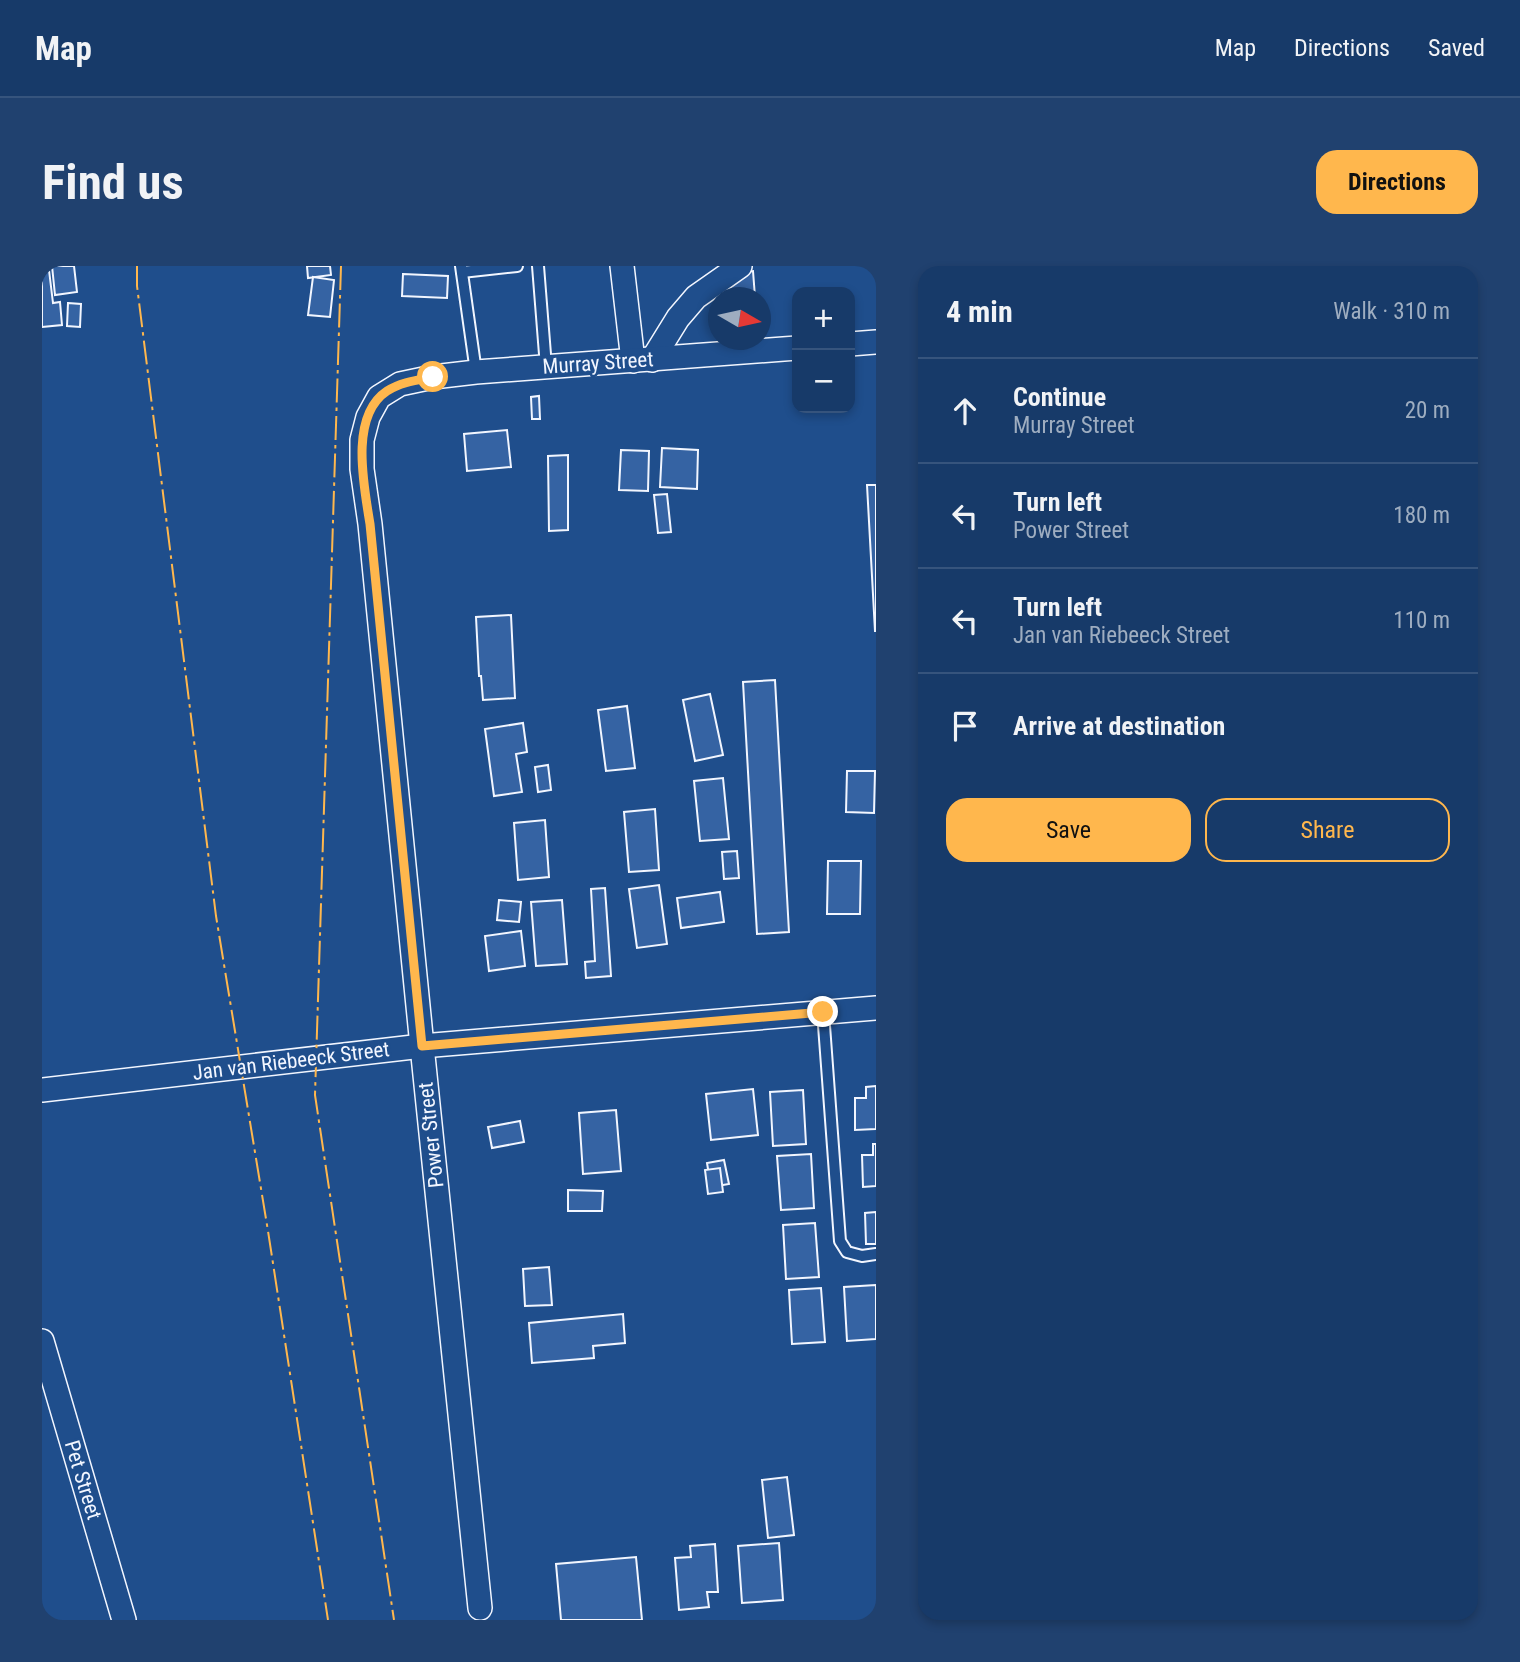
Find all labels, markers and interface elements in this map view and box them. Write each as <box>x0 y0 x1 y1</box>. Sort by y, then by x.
text: Map <box>35 29 92 68</box>
text: Map <box>1215 34 1256 62</box>
text: Directions <box>1294 34 1390 62</box>
text: Saved <box>1428 34 1485 62</box>
button: Directions <box>1316 150 1478 214</box>
text: Find us <box>42 154 184 211</box>
north arrow <box>708 287 771 350</box>
map controls <box>792 287 855 413</box>
button: + <box>792 287 855 350</box>
text: 4 min <box>946 294 1013 329</box>
text: Walk · 310 m <box>1333 298 1450 325</box>
street label: Murray Street <box>542 347 654 379</box>
button: − <box>792 350 855 413</box>
route start <box>417 361 448 392</box>
text: Continue <box>1013 382 1106 412</box>
icon: ahead <box>946 392 984 430</box>
text: 20 m <box>1405 397 1450 424</box>
text: Murray Street <box>1013 412 1135 439</box>
text: Turn left <box>1013 487 1102 517</box>
icon: left <box>946 497 984 535</box>
text: 180 m <box>1393 502 1450 529</box>
text: Power Street <box>1013 517 1129 544</box>
text: Turn left <box>1013 592 1102 622</box>
icon: left <box>946 602 984 640</box>
text: 110 m <box>1393 607 1450 634</box>
text: Jan van Riebeeck Street <box>1013 622 1230 649</box>
icon: arrive <box>946 707 984 745</box>
text: Arrive at destination <box>1013 711 1225 741</box>
button: Save <box>946 798 1191 862</box>
button: Share <box>1205 798 1450 862</box>
route end <box>807 996 838 1027</box>
street label: Jan van Riebeeck Street <box>191 1037 391 1085</box>
street label: Power Street <box>414 1081 448 1189</box>
street label: Pet Street <box>60 1437 106 1523</box>

